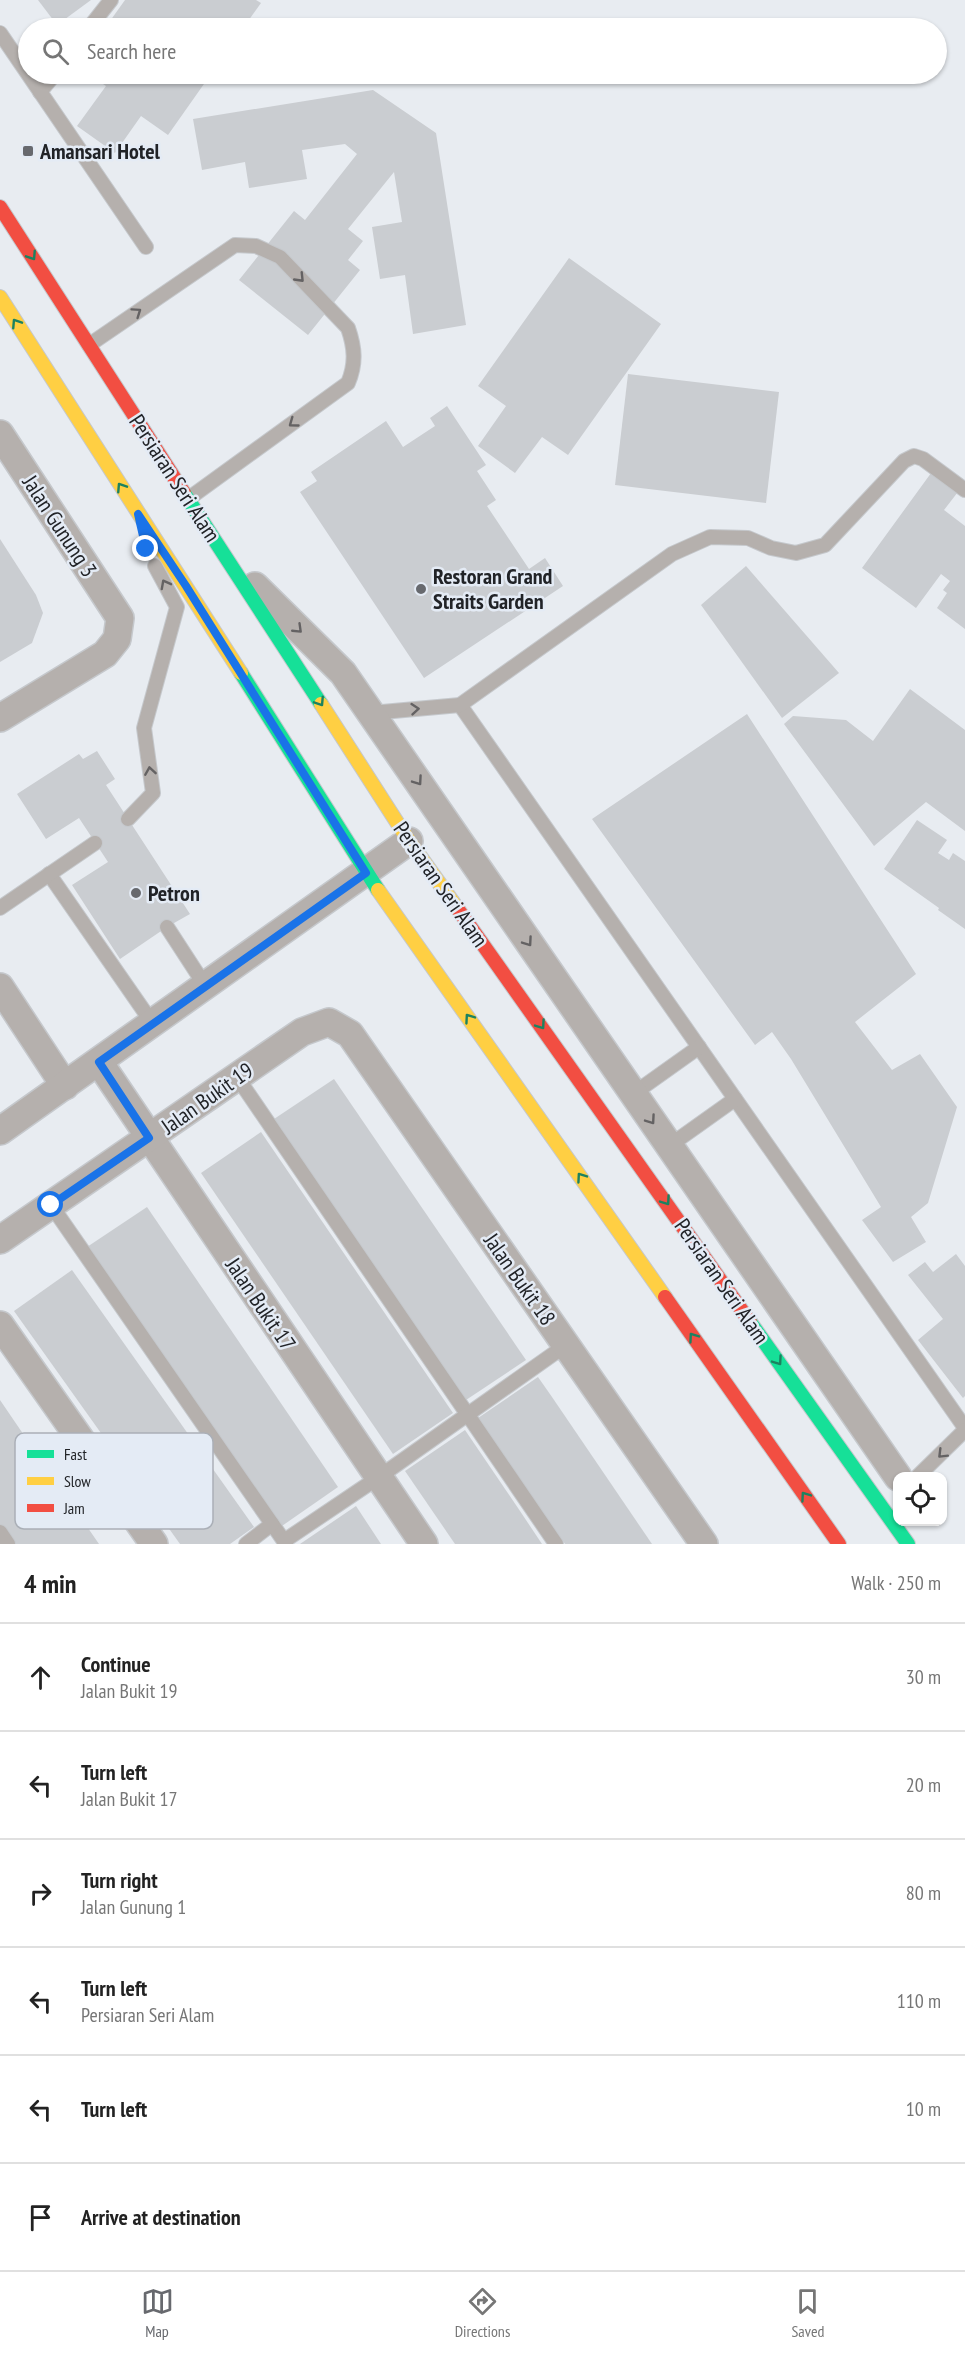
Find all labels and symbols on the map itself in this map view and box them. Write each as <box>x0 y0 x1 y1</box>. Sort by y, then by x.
place label: Amansari Hotel <box>39 137 161 165</box>
marker: Amansari Hotel <box>21 144 35 158</box>
one-way arrow <box>24 250 36 260</box>
one-way arrow <box>292 271 303 282</box>
one-way arrow <box>130 308 141 319</box>
one-way arrow <box>13 318 24 329</box>
street label: Persiaran Seri Alam <box>123 409 227 547</box>
one-way arrow <box>289 416 300 427</box>
street label: Jalan Gunung 3 <box>16 469 103 582</box>
one-way arrow <box>117 483 128 494</box>
route end <box>132 535 158 561</box>
place label: Restoran Grand Straits Garden <box>433 562 553 615</box>
one-way arrow <box>161 580 172 590</box>
marker: Restoran Grand Straits Garden <box>414 582 428 596</box>
one-way arrow <box>290 621 301 632</box>
one-way arrow <box>312 696 323 707</box>
one-way arrow <box>411 703 420 716</box>
one-way arrow <box>144 766 157 776</box>
one-way arrow <box>411 775 422 786</box>
street label: Persiaran Seri Alam <box>387 816 495 952</box>
place label: Petron <box>148 879 200 907</box>
marker: Petron <box>129 886 143 900</box>
one-way arrow <box>521 936 533 946</box>
one-way arrow <box>465 1014 476 1025</box>
one-way arrow <box>534 1019 545 1030</box>
street label: Jalan Bukit 19 <box>155 1056 258 1140</box>
one-way arrow <box>644 1113 655 1124</box>
one-way arrow <box>577 1173 588 1184</box>
route start <box>37 1191 63 1217</box>
one-way arrow <box>659 1195 670 1206</box>
street label: Persiaran Seri Alam <box>668 1213 776 1349</box>
street label: Jalan Bukit 18 <box>478 1227 562 1330</box>
street label: Jalan Bukit 17 <box>219 1251 302 1356</box>
one-way arrow <box>689 1332 700 1343</box>
one-way arrow <box>771 1354 782 1365</box>
legend <box>15 1433 213 1529</box>
text: Fast <box>64 1444 87 1464</box>
one-way arrow <box>938 1447 949 1457</box>
text: Slow <box>64 1471 91 1491</box>
one-way arrow <box>802 1492 813 1503</box>
text: Jam <box>63 1498 85 1518</box>

